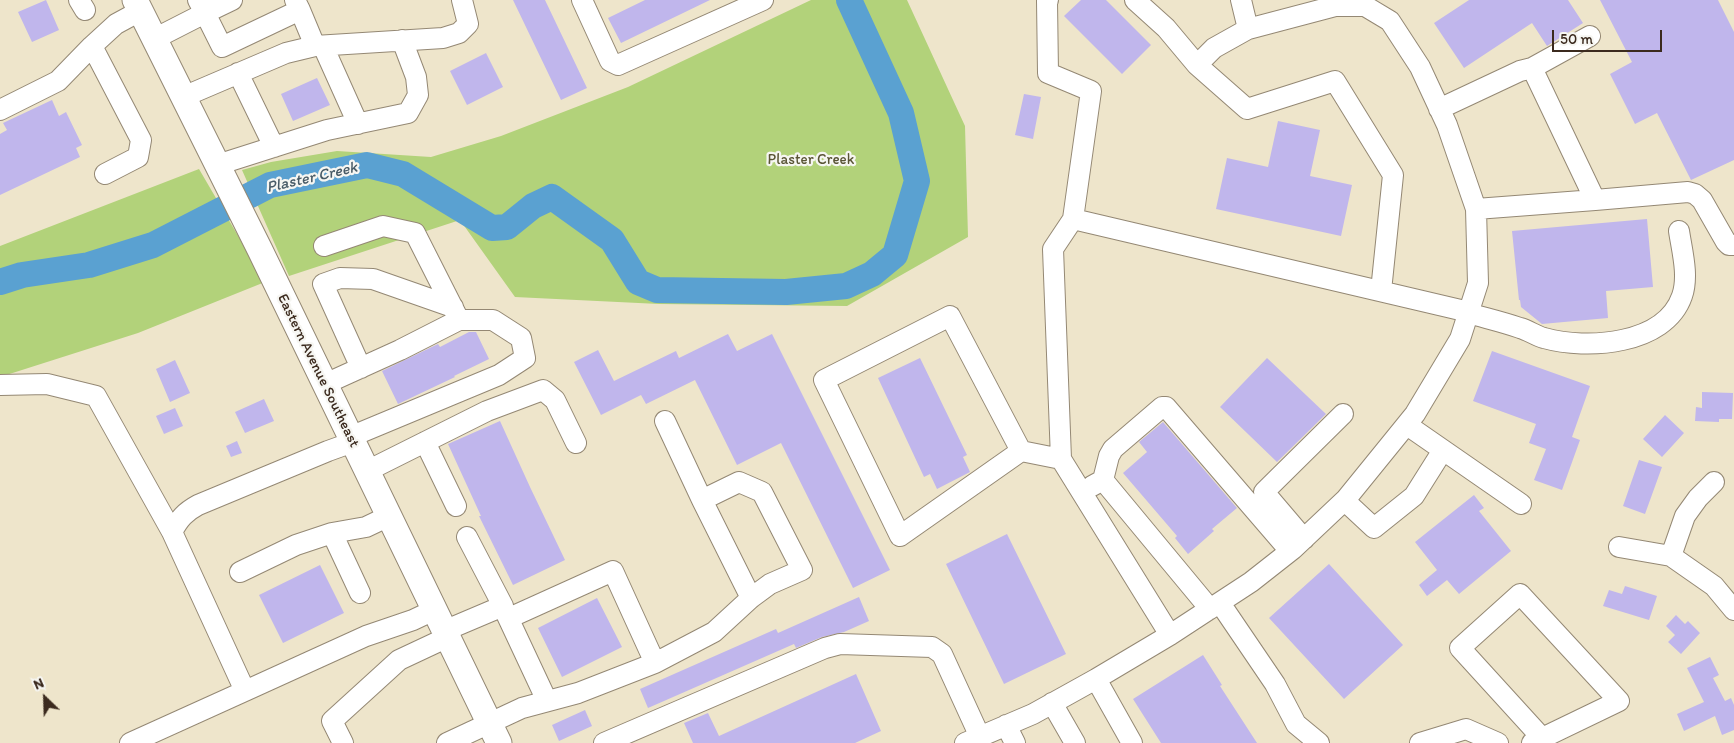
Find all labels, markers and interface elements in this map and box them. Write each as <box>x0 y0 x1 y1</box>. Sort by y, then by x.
scale bar <box>1554 20 1664 52</box>
text: 50 m <box>1560 30 1593 48</box>
park label: Plaster Creek <box>768 151 854 169</box>
water label: Plaster Creek <box>265 158 359 198</box>
street label: Eastern Avenue Southeast <box>273 291 363 451</box>
north arrow <box>20 673 70 723</box>
text: N <box>31 674 46 694</box>

